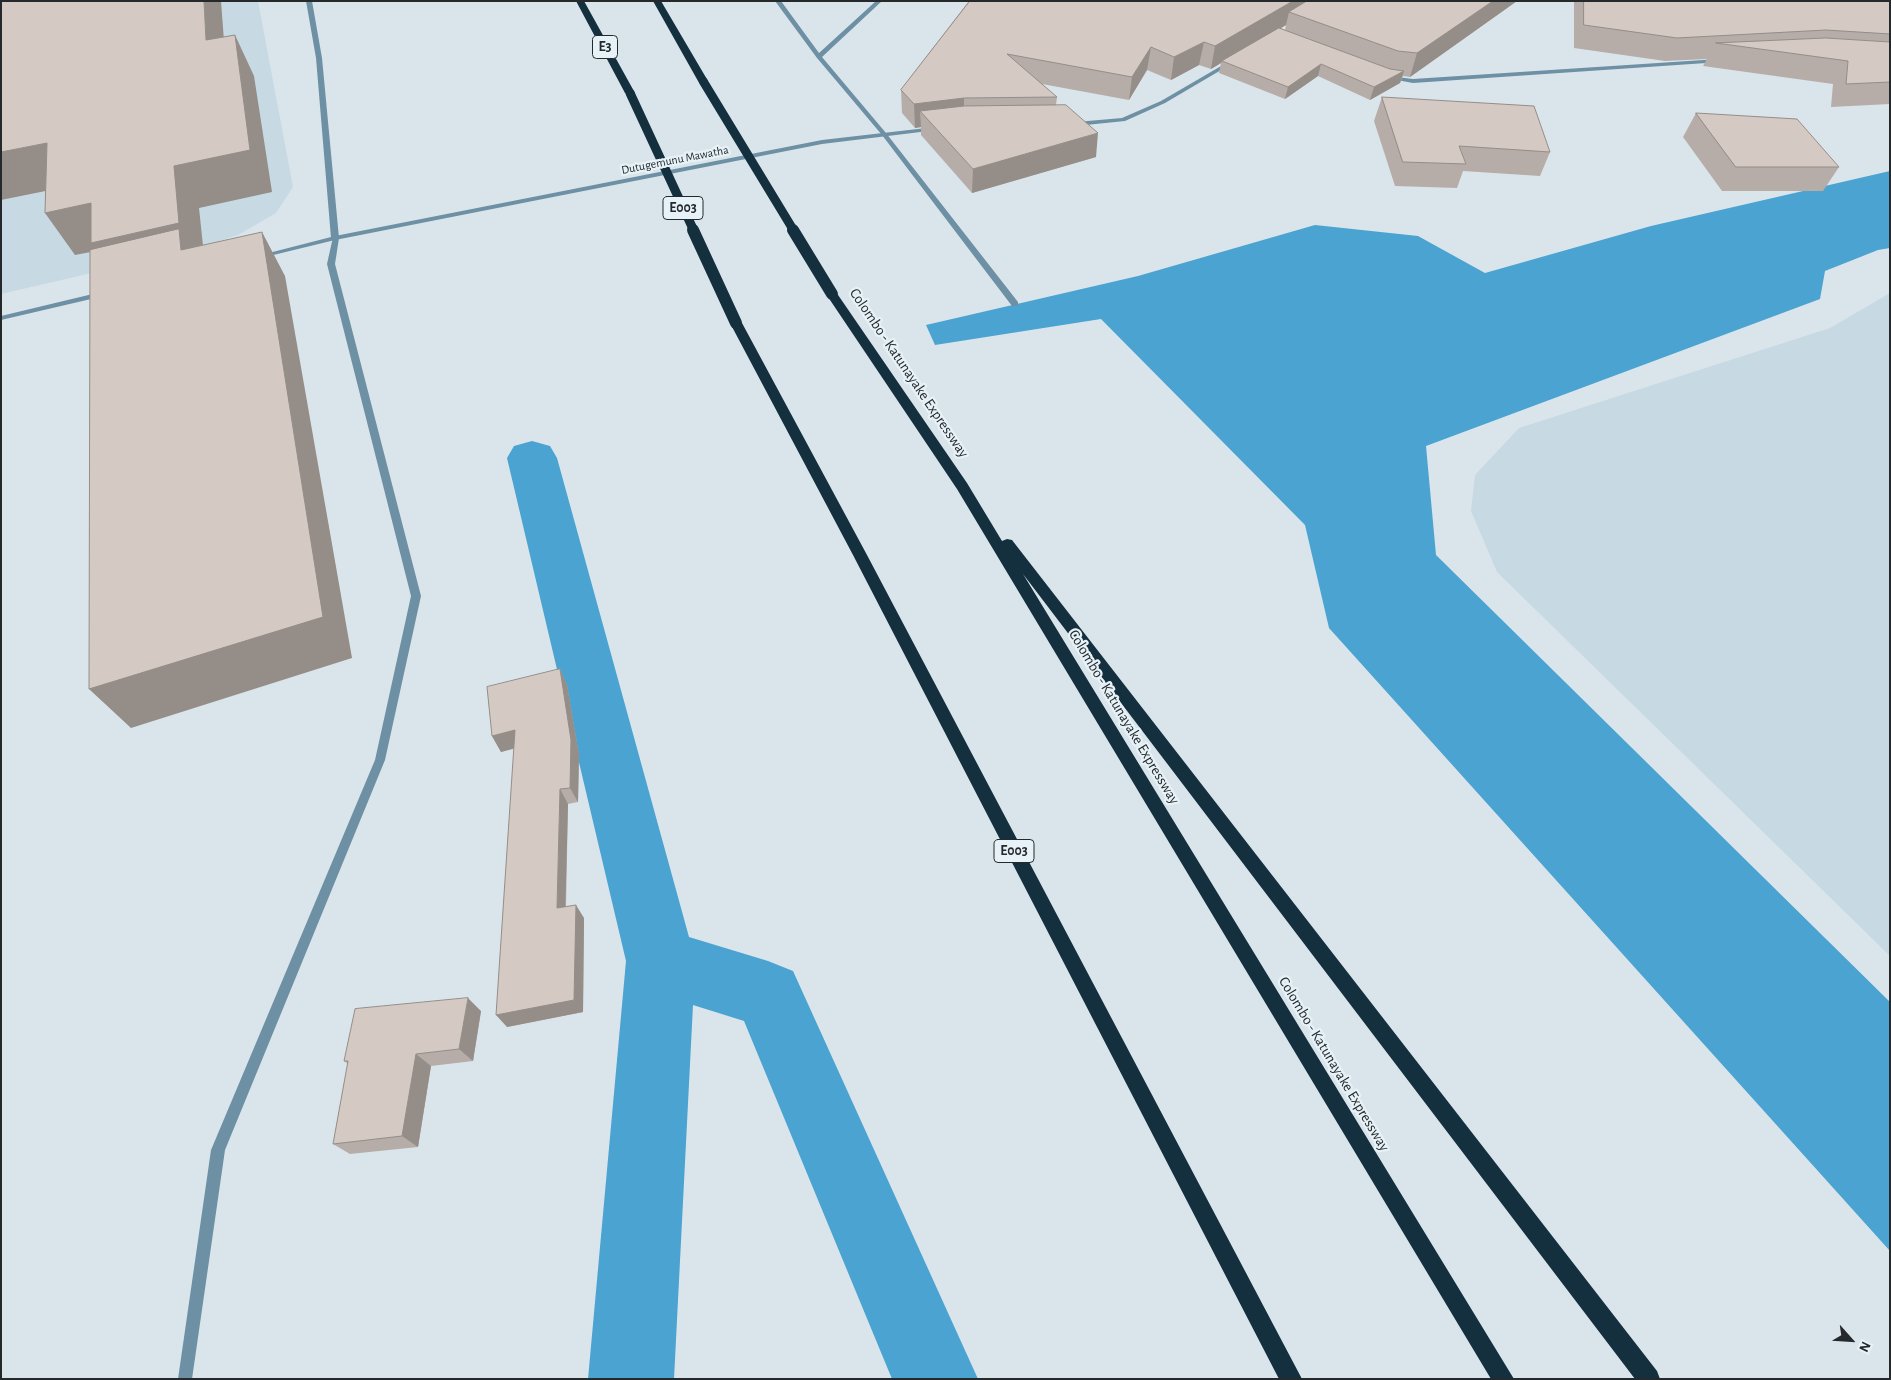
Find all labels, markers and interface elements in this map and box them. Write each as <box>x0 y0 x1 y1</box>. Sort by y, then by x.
road number: E3 <box>592 36 618 58</box>
street label: Dutugemunu Mawatha <box>620 143 730 177</box>
road number: E003 <box>663 197 703 220</box>
street label: Colombo - Katunayake Expressway <box>846 285 972 461</box>
street label: Colombo - Katunayake Expressway <box>1065 627 1183 807</box>
road number: E003 <box>994 839 1034 862</box>
street label: Colombo - Katunayake Expressway <box>1275 974 1393 1154</box>
north arrow <box>1826 1315 1876 1365</box>
text: N <box>1856 1339 1873 1354</box>

